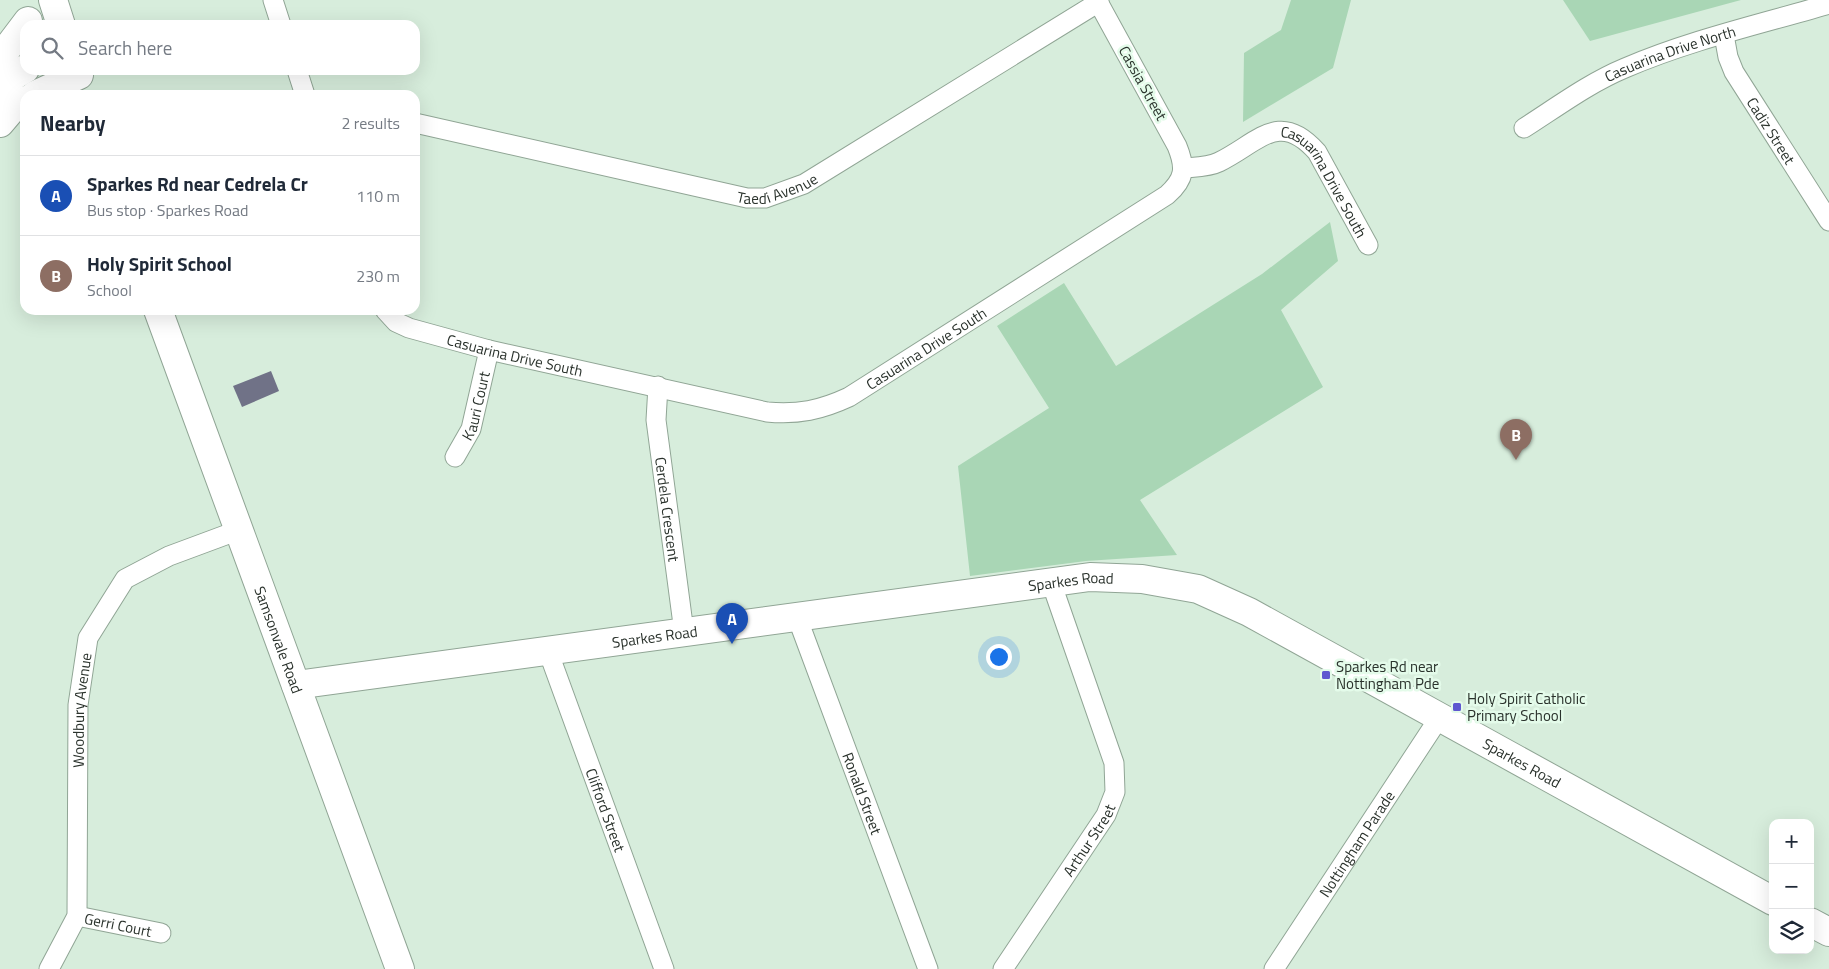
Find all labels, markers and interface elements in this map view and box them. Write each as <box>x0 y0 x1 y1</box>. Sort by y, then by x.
street label: Casuarina Drive North <box>1600 19 1738 87</box>
search box <box>20 20 420 75</box>
text: Search here <box>78 33 172 62</box>
icon: search <box>38 34 66 62</box>
street label: Cassia Street <box>1113 41 1173 125</box>
street label: Cadiz Street <box>1741 92 1802 169</box>
text: Nearby <box>40 107 105 139</box>
text: 2 results <box>341 111 400 135</box>
street label: Casuarina Drive South <box>1280 120 1373 242</box>
street label: Taedi Avenue <box>735 167 822 210</box>
text: Sparkes Rd near Cedrela Cr <box>87 169 308 198</box>
text: A <box>51 184 61 208</box>
text: 110 m <box>356 184 400 208</box>
text: Bus stop · Sparkes Road <box>87 198 249 222</box>
text: Holy Spirit School <box>87 249 232 278</box>
text: B <box>51 264 61 288</box>
text: 230 m <box>356 264 400 288</box>
text: School <box>87 278 132 302</box>
street label: Casuarina Drive South <box>861 301 991 395</box>
street label: Casuarina Drive South <box>444 327 585 382</box>
street label: Kauri Court <box>455 368 495 445</box>
pin: B <box>1500 419 1532 460</box>
street label: Cerdela Crescent <box>649 455 686 564</box>
street label: Sparkes Road <box>1027 566 1114 597</box>
street label: Samsonvale Road <box>249 583 309 696</box>
pin: A <box>716 603 748 644</box>
street label: Sparkes Road <box>610 619 699 653</box>
your location <box>986 644 1012 670</box>
street label: Woodbury Avenue <box>66 651 97 768</box>
place label: Sparkes Rd near Nottingham Pde <box>1336 655 1439 695</box>
marker: Sparkes Rd near Nottingham Pde <box>1320 669 1332 681</box>
place label: Holy Spirit Catholic Primary School <box>1467 687 1586 727</box>
marker: Holy Spirit Catholic Primary School <box>1451 701 1463 713</box>
street label: Sparkes Road <box>1479 732 1565 793</box>
street label: Ronald Street <box>837 749 889 838</box>
street label: Clifford Street <box>580 765 632 856</box>
street label: Nottingham Parade <box>1313 786 1400 902</box>
street label: Arthur Street <box>1057 800 1121 881</box>
map controls <box>1769 819 1814 954</box>
button: + <box>1769 819 1814 864</box>
button: − <box>1769 864 1814 909</box>
street label: Gerri Court <box>82 906 155 943</box>
button: layers <box>1769 909 1814 954</box>

